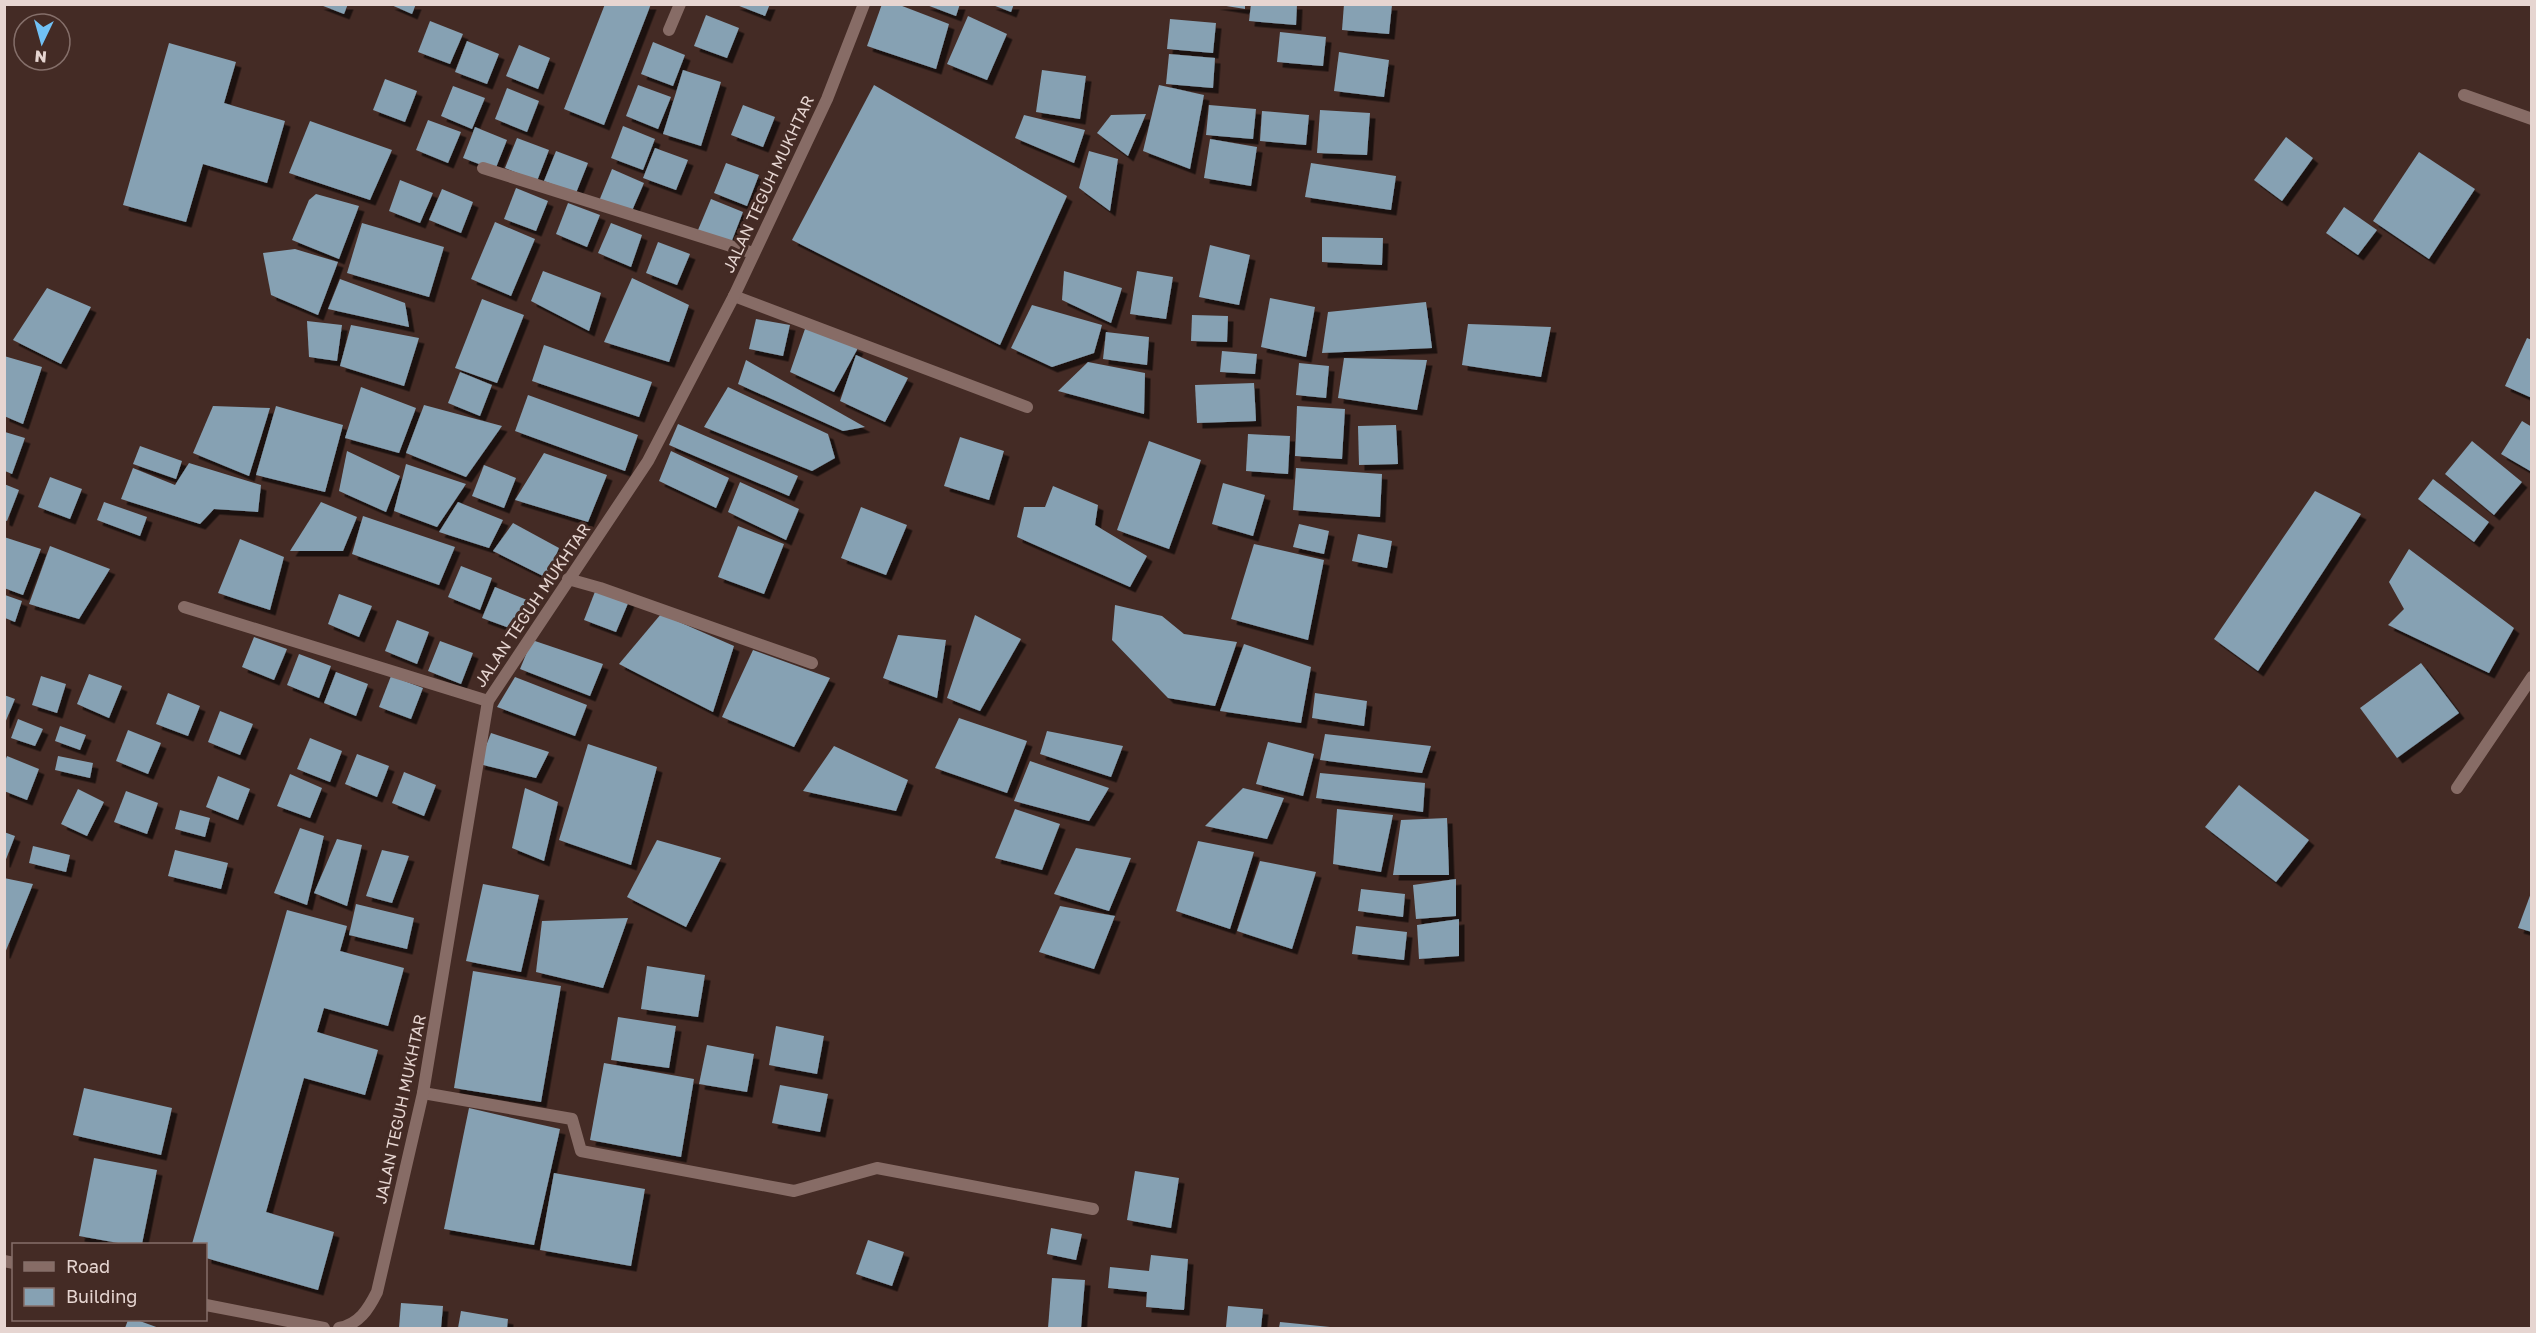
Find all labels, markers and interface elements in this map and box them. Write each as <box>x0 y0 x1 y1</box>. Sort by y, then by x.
north arrow <box>12 12 72 72</box>
text: N <box>34 46 48 67</box>
street label: JALAN TEGUH MUKHTAR <box>718 92 818 276</box>
street label: JALAN TEGUH MUKHTAR <box>470 519 594 691</box>
street label: JALAN TEGUH MUKHTAR <box>370 1012 430 1206</box>
legend <box>12 1243 207 1321</box>
text: Road <box>66 1255 110 1277</box>
text: Building <box>66 1285 137 1307</box>

